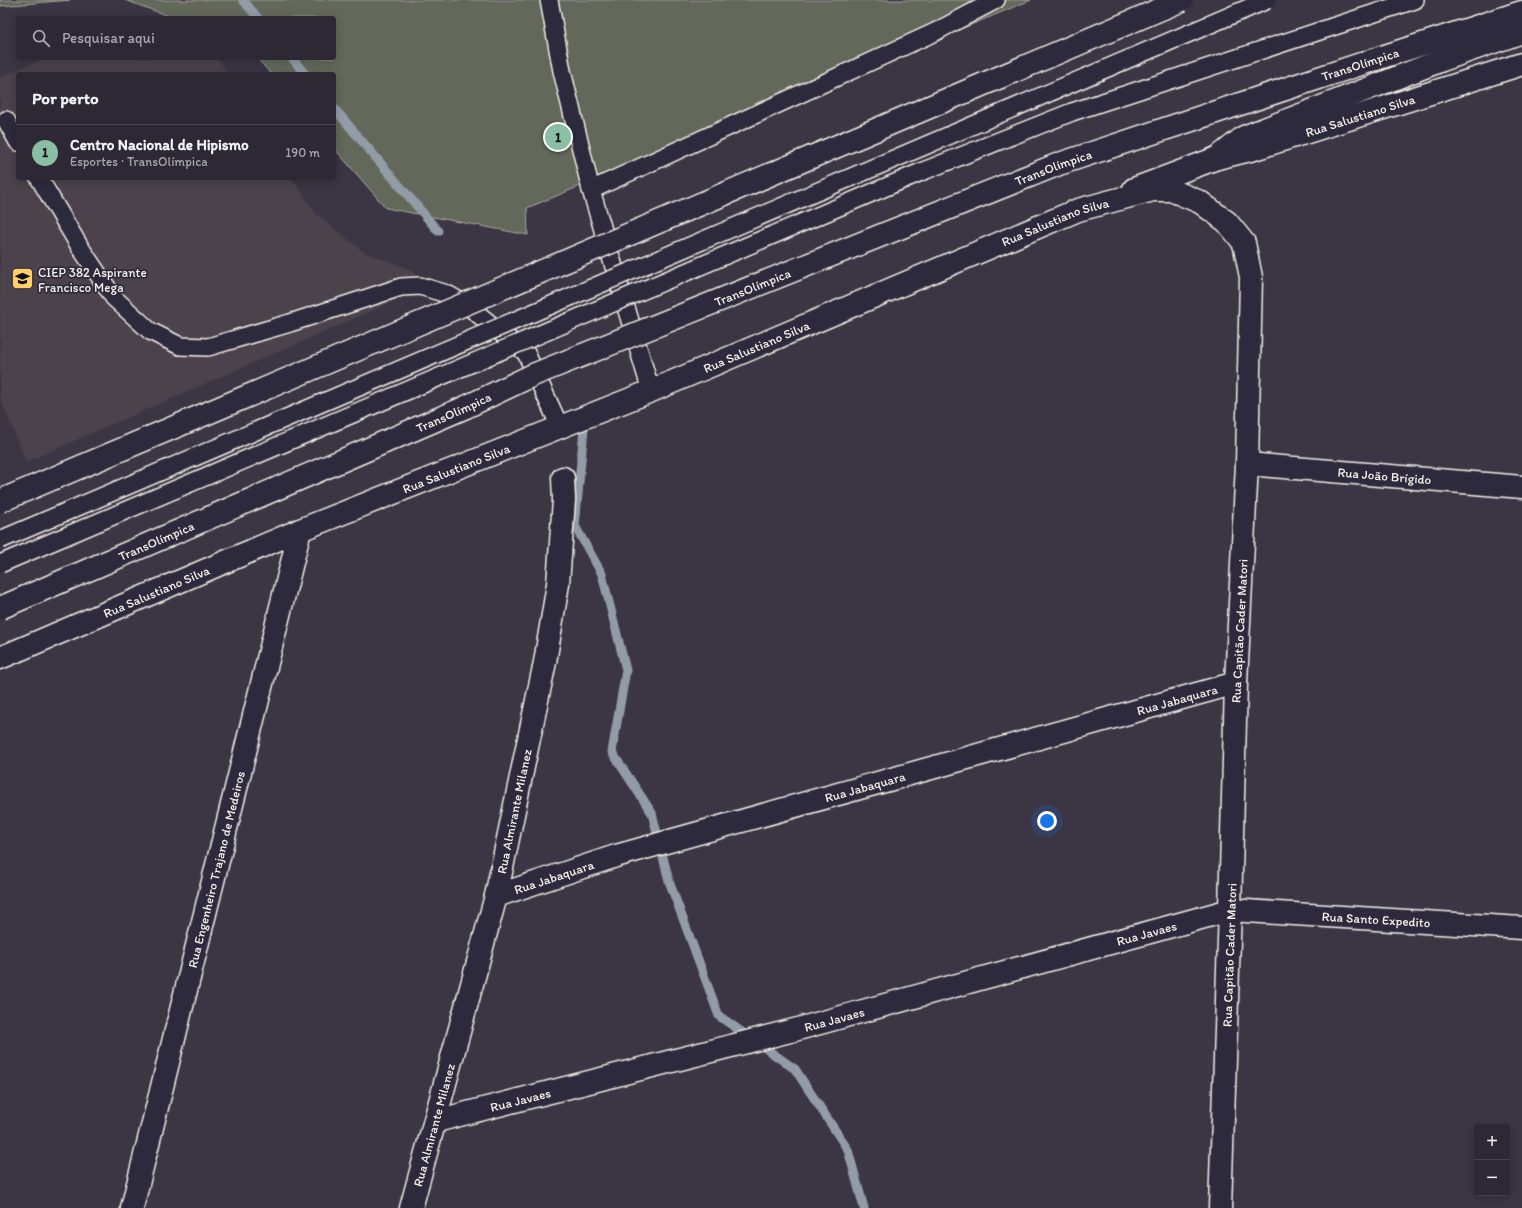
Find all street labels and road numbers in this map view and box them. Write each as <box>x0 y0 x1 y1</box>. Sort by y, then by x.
street label: TransOlímpica <box>1319 45 1401 84</box>
street label: Rua Salustiano Silva <box>1304 91 1417 140</box>
street label: TransOlímpica <box>1013 147 1094 189</box>
street label: Rua Salustiano Silva <box>999 195 1111 250</box>
street label: TransOlímpica <box>712 265 793 310</box>
street label: Rua Salustiano Silva <box>701 318 812 376</box>
street label: TransOlímpica <box>414 389 494 436</box>
street label: Rua Salustiano Silva <box>400 441 512 497</box>
street label: Rua João Brígido <box>1337 465 1432 487</box>
street label: TransOlímpica <box>116 518 197 564</box>
street label: Rua Capitão Cader Matori <box>1228 559 1251 703</box>
street label: Rua Salustiano Silva <box>101 562 212 621</box>
street label: Rua Jabaquara <box>1135 681 1219 718</box>
street label: Rua Almirante Milanez <box>494 748 535 875</box>
street label: Rua Engenheiro Trajano de Medeiros <box>185 769 248 969</box>
street label: Rua Jabaquara <box>823 769 907 805</box>
street label: Rua Jabaquara <box>512 857 596 897</box>
street label: Rua Capitão Cader Matori <box>1219 883 1240 1027</box>
street label: Rua Santo Expedito <box>1321 909 1431 930</box>
street label: Rua Javaes <box>1115 918 1179 949</box>
street label: Rua Javaes <box>802 1004 866 1035</box>
street label: Rua Almirante Milanez <box>410 1062 458 1188</box>
street label: Rua Javaes <box>489 1085 552 1115</box>

